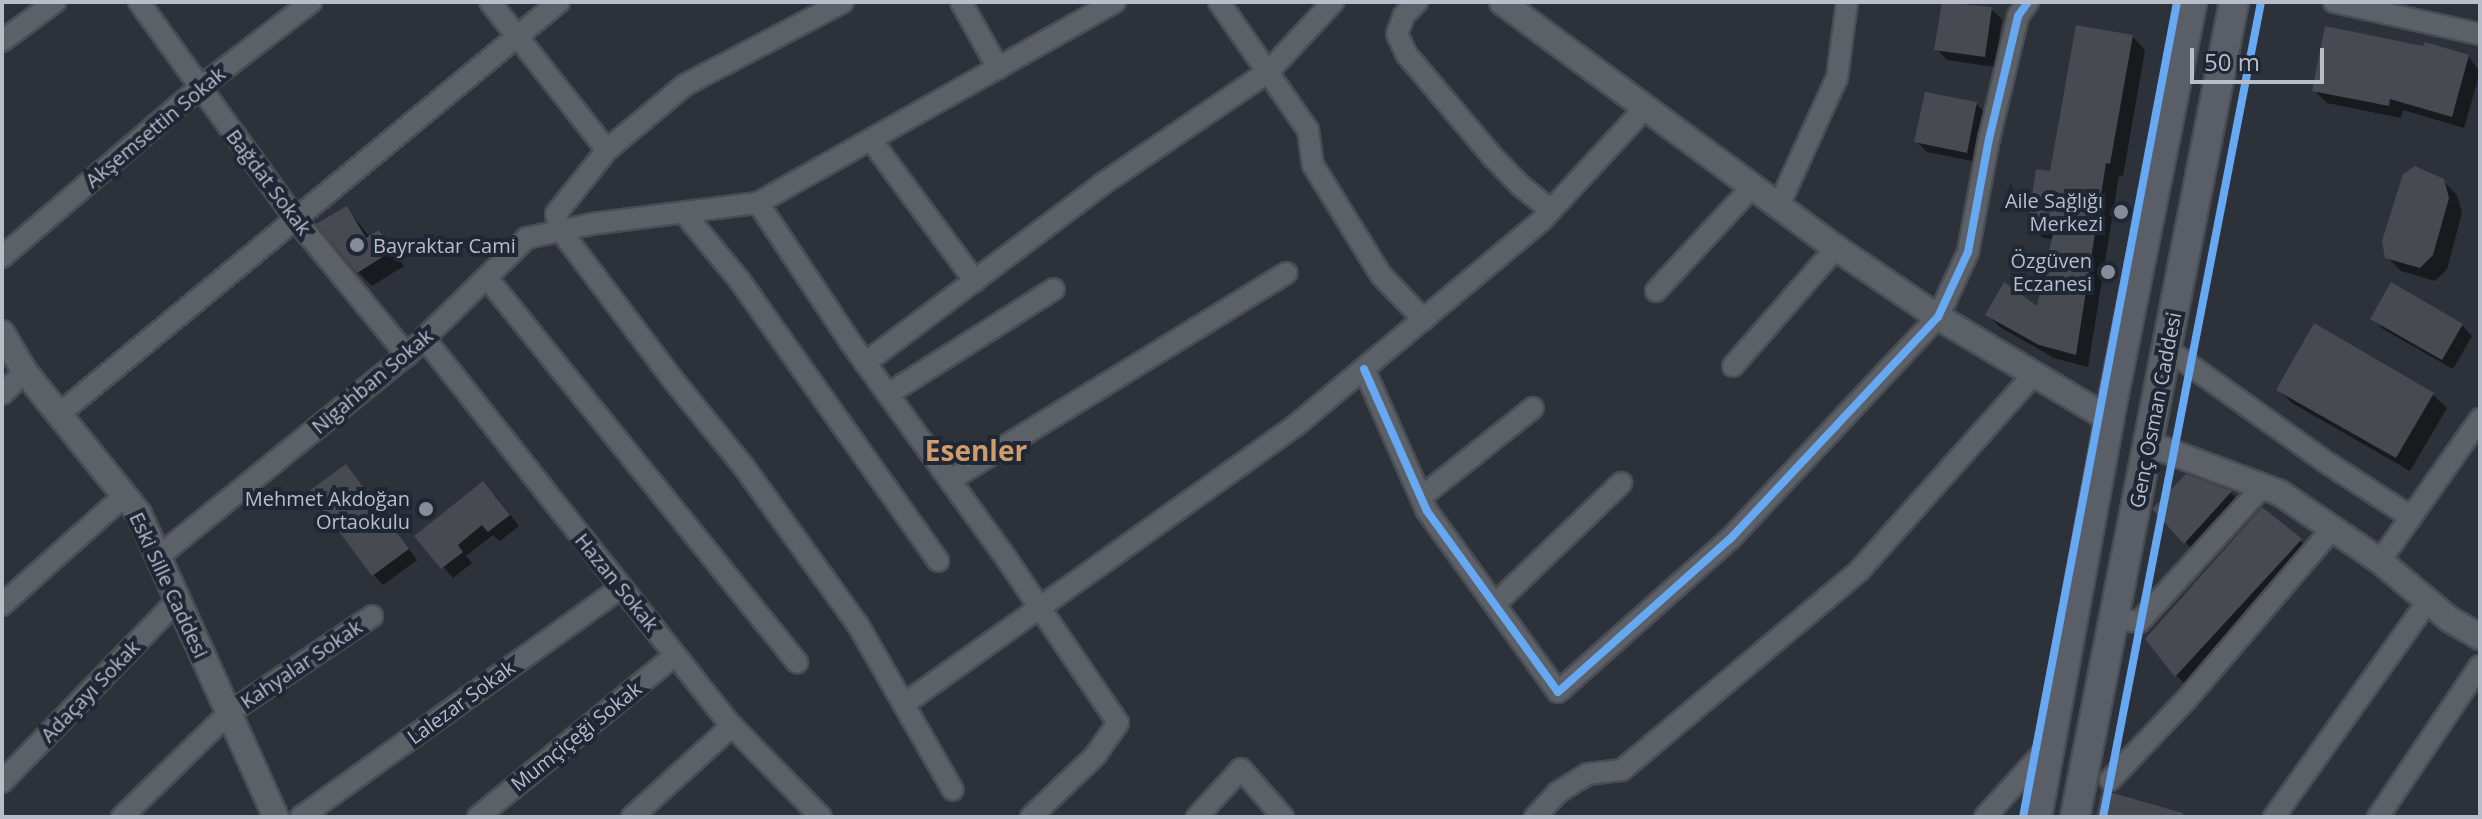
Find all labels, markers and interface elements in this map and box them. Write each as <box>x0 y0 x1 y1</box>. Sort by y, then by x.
scale bar <box>2194 32 2328 82</box>
text: 50 m <box>2204 45 2260 78</box>
street label: Akşemsettin Sokak <box>80 62 230 192</box>
street label: Bağdat Sokak <box>222 125 316 239</box>
place label: Aile Sağlığı Merkezi <box>2005 188 2103 235</box>
marker: Aile Sağlığı Merkezi <box>2110 201 2132 223</box>
place label: Bayraktar Cami <box>373 233 516 257</box>
marker: Bayraktar Cami <box>348 236 366 254</box>
place label: Özgüven Eczanesi <box>2010 248 2092 295</box>
marker: Özgüven Eczanesi <box>2099 263 2117 281</box>
street label: Genç Osman Caddesi <box>2124 310 2186 510</box>
street label: Nigahban Sokak <box>307 324 437 438</box>
district label: Esenler <box>925 433 1027 467</box>
place label: Mehmet Akdoğan Ortaokulu <box>245 486 410 533</box>
marker: Mehmet Akdoğan Ortaokulu <box>417 500 435 518</box>
street label: Eski Sille Caddesi <box>125 508 213 662</box>
street label: Hazan Sokak <box>570 528 664 636</box>
street label: Kahyalar Sokak <box>236 615 366 713</box>
street label: Adaçayı Sokak <box>35 635 145 747</box>
street label: Lalezar Sokak <box>403 655 519 749</box>
street label: Mumçiçeği Sokak <box>506 676 646 796</box>

